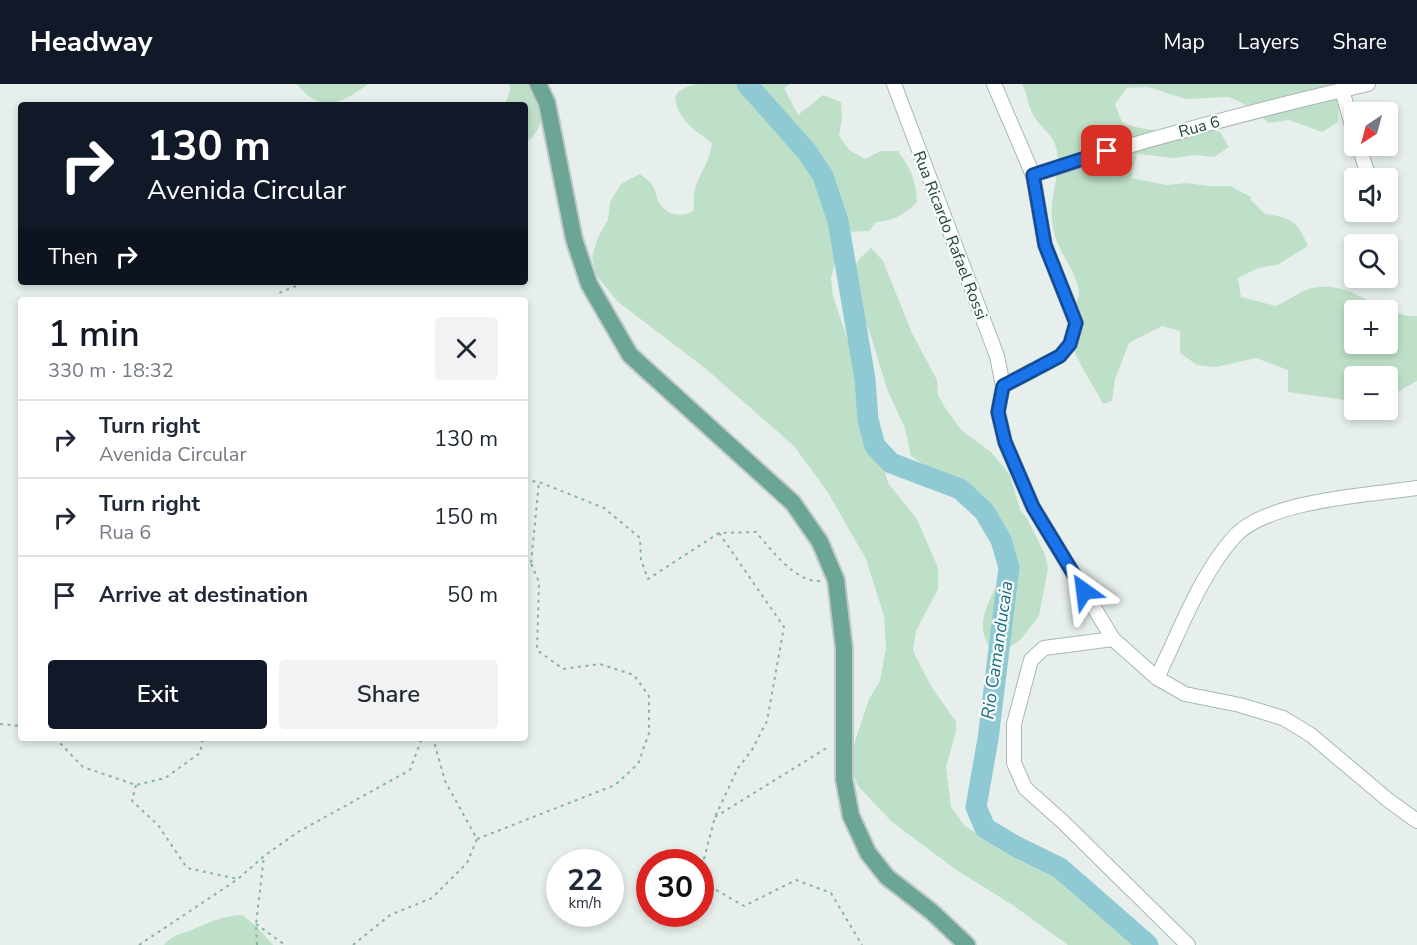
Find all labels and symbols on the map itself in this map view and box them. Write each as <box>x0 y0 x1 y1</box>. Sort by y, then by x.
north arrow <box>1344 102 1398 156</box>
street label: Rua 6 <box>1176 111 1222 143</box>
pin <box>1081 125 1132 176</box>
street label: Rua Ricardo Rafael Rossi <box>908 148 992 323</box>
position arrow <box>1052 559 1116 623</box>
water label: Rio Camanducaia <box>975 579 1019 721</box>
speed limit sign: 30 <box>636 849 714 927</box>

